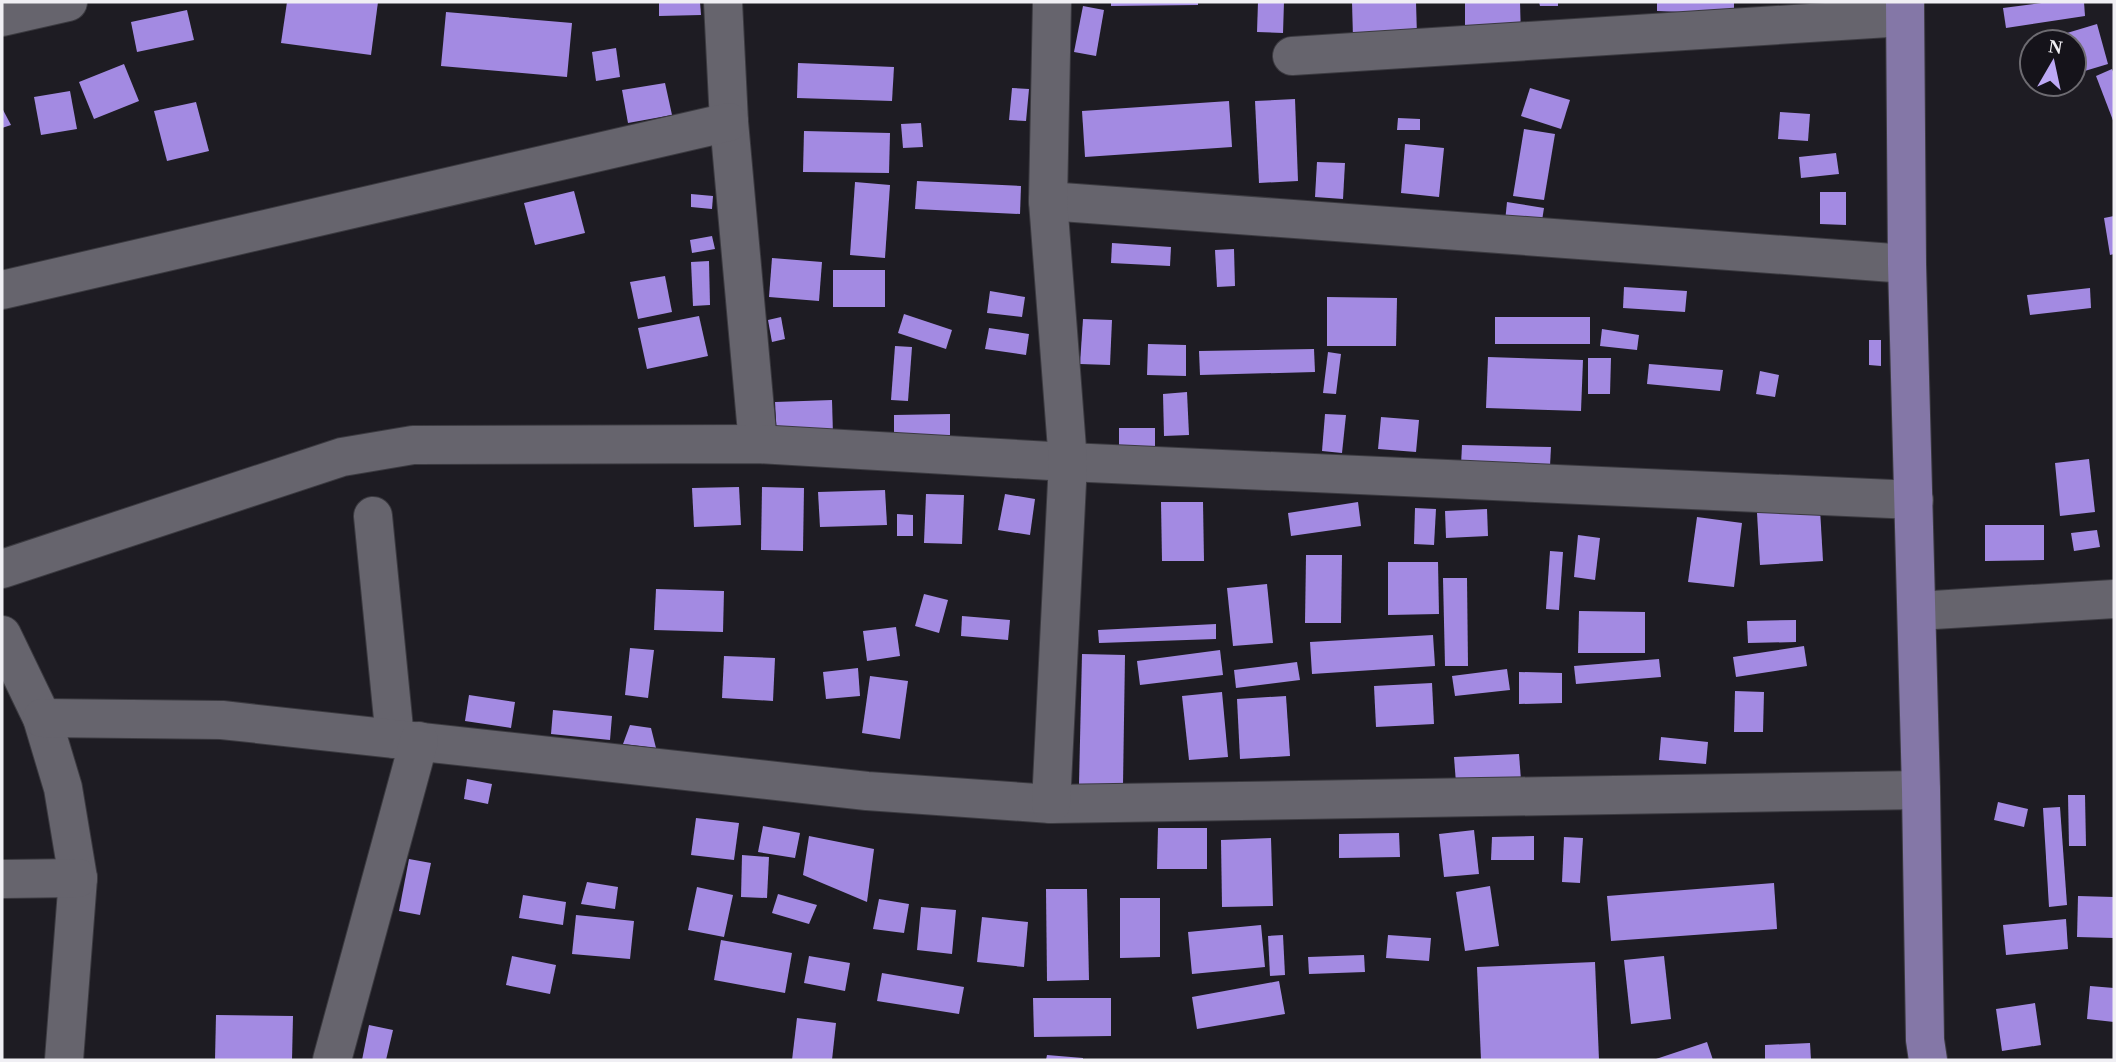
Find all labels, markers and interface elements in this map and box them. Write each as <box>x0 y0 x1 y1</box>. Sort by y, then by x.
north arrow <box>2018 28 2088 98</box>
text: N <box>2047 35 2064 58</box>

